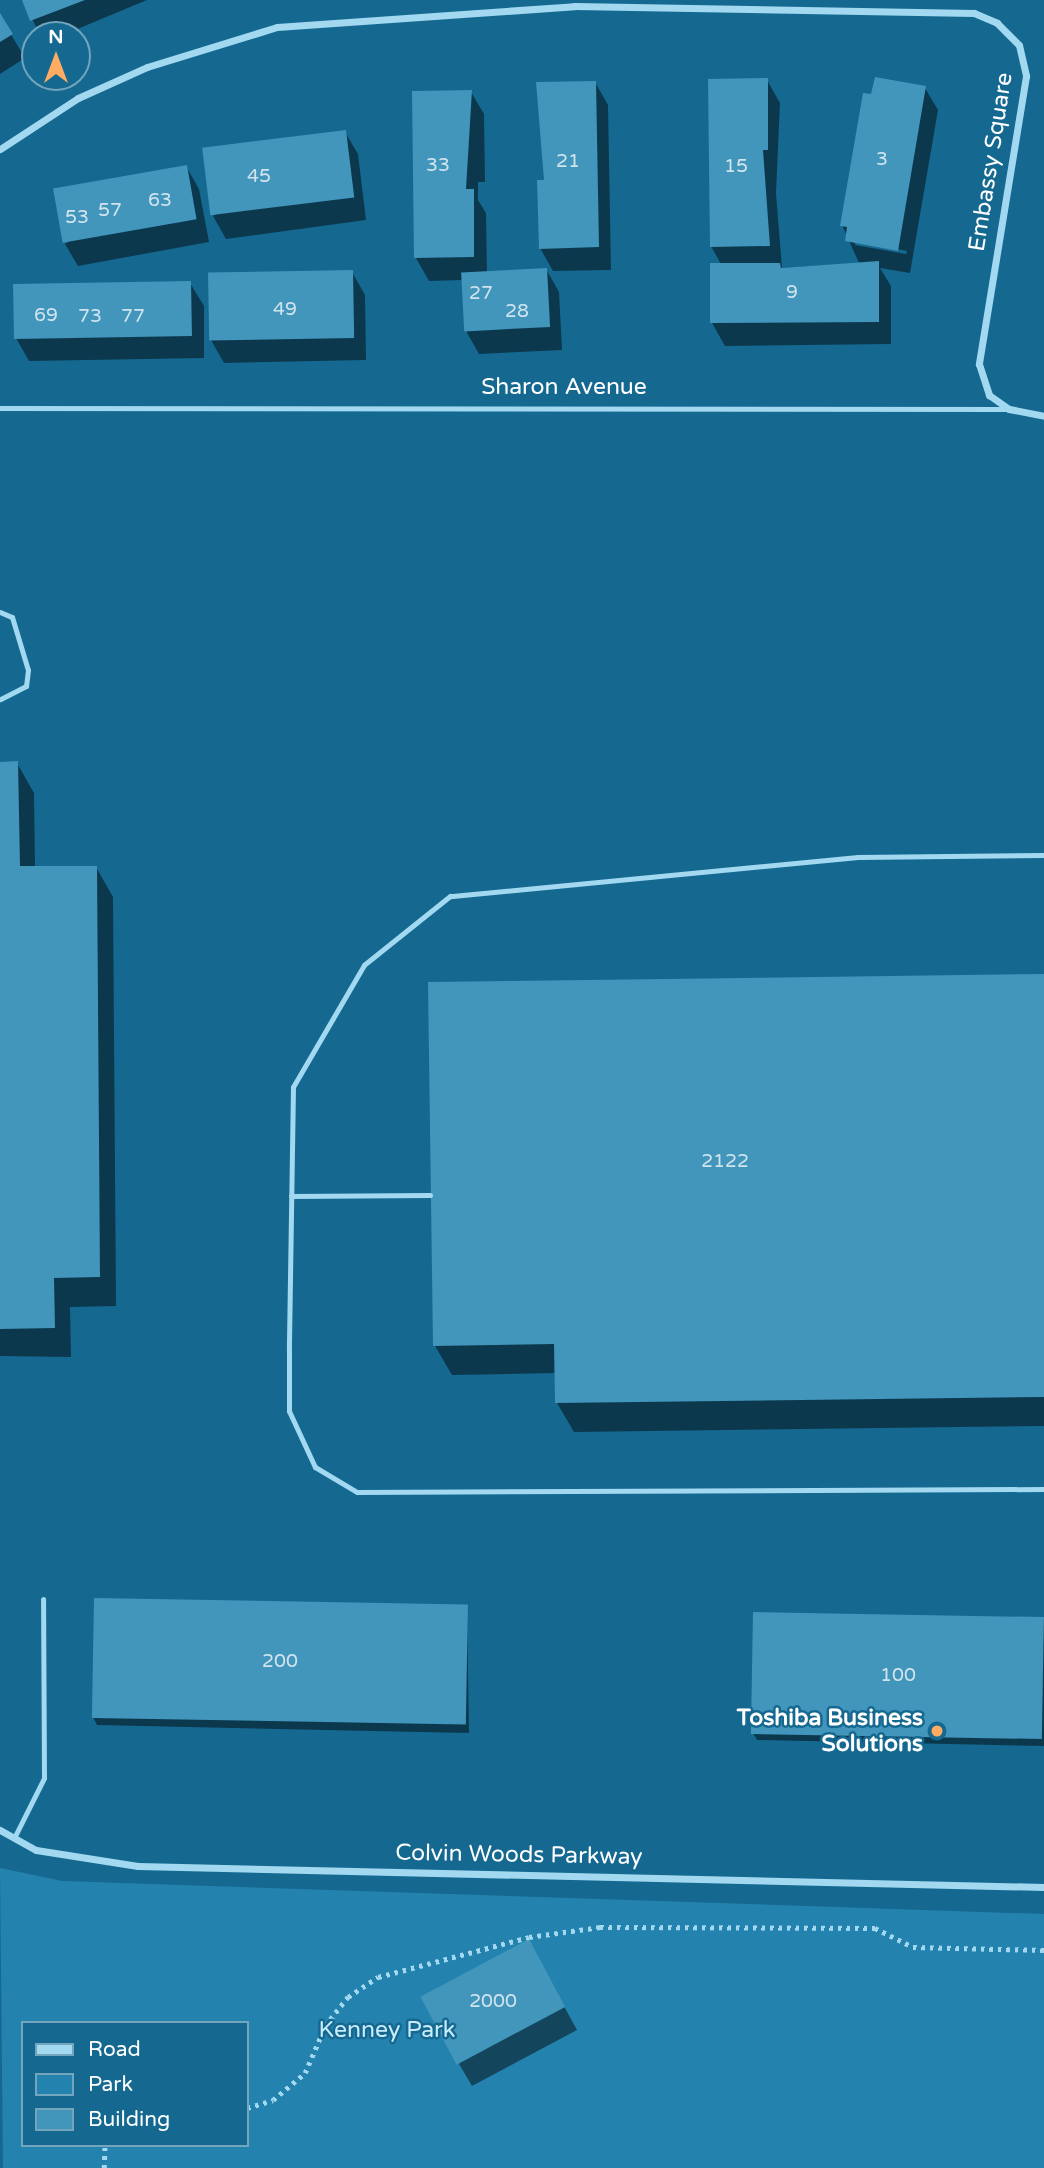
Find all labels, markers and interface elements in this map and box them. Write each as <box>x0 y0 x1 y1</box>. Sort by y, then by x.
north arrow <box>21 21 91 91</box>
text: N <box>48 26 64 48</box>
street label: Embassy Square <box>963 71 1019 253</box>
house number: 3 <box>876 149 888 171</box>
house number: 21 <box>556 151 580 173</box>
house number: 33 <box>426 155 450 177</box>
house number: 15 <box>724 156 748 178</box>
house number: 45 <box>247 166 271 188</box>
house number: 63 <box>148 190 172 212</box>
house number: 57 <box>98 200 122 222</box>
house number: 53 <box>65 207 89 229</box>
house number: 9 <box>786 282 798 304</box>
house number: 27 <box>469 283 493 305</box>
house number: 49 <box>273 299 297 321</box>
house number: 28 <box>505 301 529 323</box>
house number: 69 <box>34 305 58 327</box>
house number: 73 <box>78 306 102 328</box>
house number: 77 <box>121 306 145 328</box>
street label: Sharon Avenue <box>481 373 647 401</box>
house number: 2122 <box>701 1151 749 1173</box>
house number: 200 <box>262 1651 298 1673</box>
house number: 100 <box>880 1665 916 1687</box>
place label: Toshiba Business Solutions <box>737 1704 923 1758</box>
marker: Toshiba Business Solutions <box>929 1723 945 1739</box>
street label: Colvin Woods Parkway <box>395 1839 643 1871</box>
house number: 2000 <box>469 1991 517 2013</box>
park label: Kenney Park <box>319 2016 455 2044</box>
legend <box>21 2021 248 2147</box>
text: Road <box>88 2037 141 2062</box>
text: Park <box>88 2072 133 2097</box>
text: Building <box>88 2107 170 2132</box>

